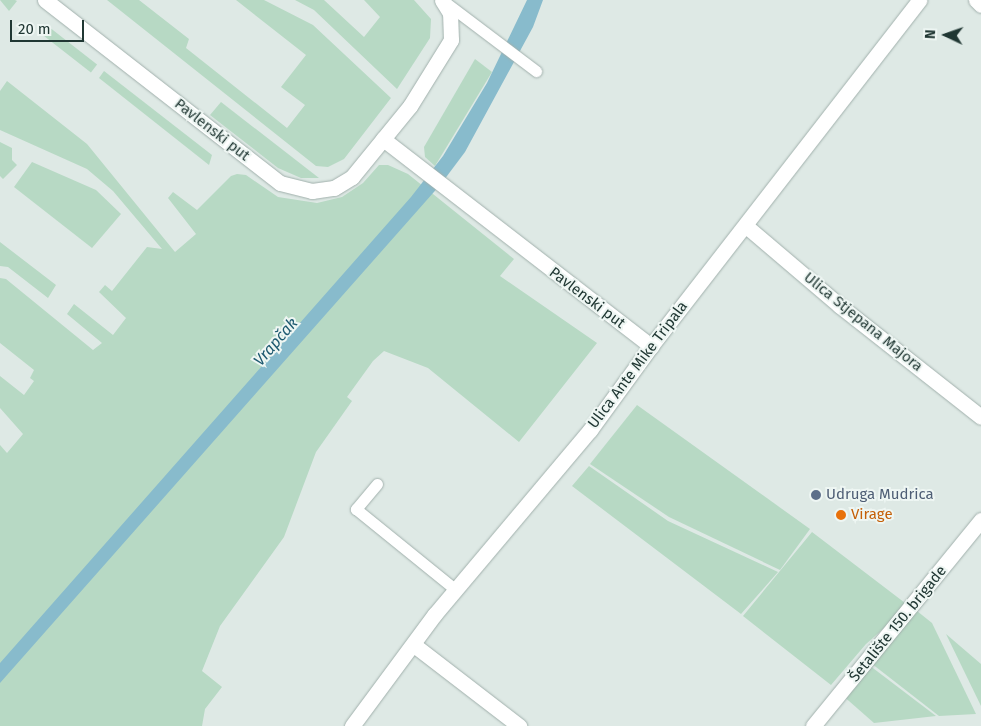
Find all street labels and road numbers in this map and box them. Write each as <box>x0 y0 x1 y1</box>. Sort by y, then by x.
street label: Pavlenski put <box>171 95 253 165</box>
street label: Pavlenski put <box>545 264 629 332</box>
street label: Ulica Stjepana Majora <box>800 269 926 375</box>
street label: Ulica Ante Mike Tripala <box>584 298 692 432</box>
street label: Šetalište 150. brigade <box>846 562 950 686</box>

